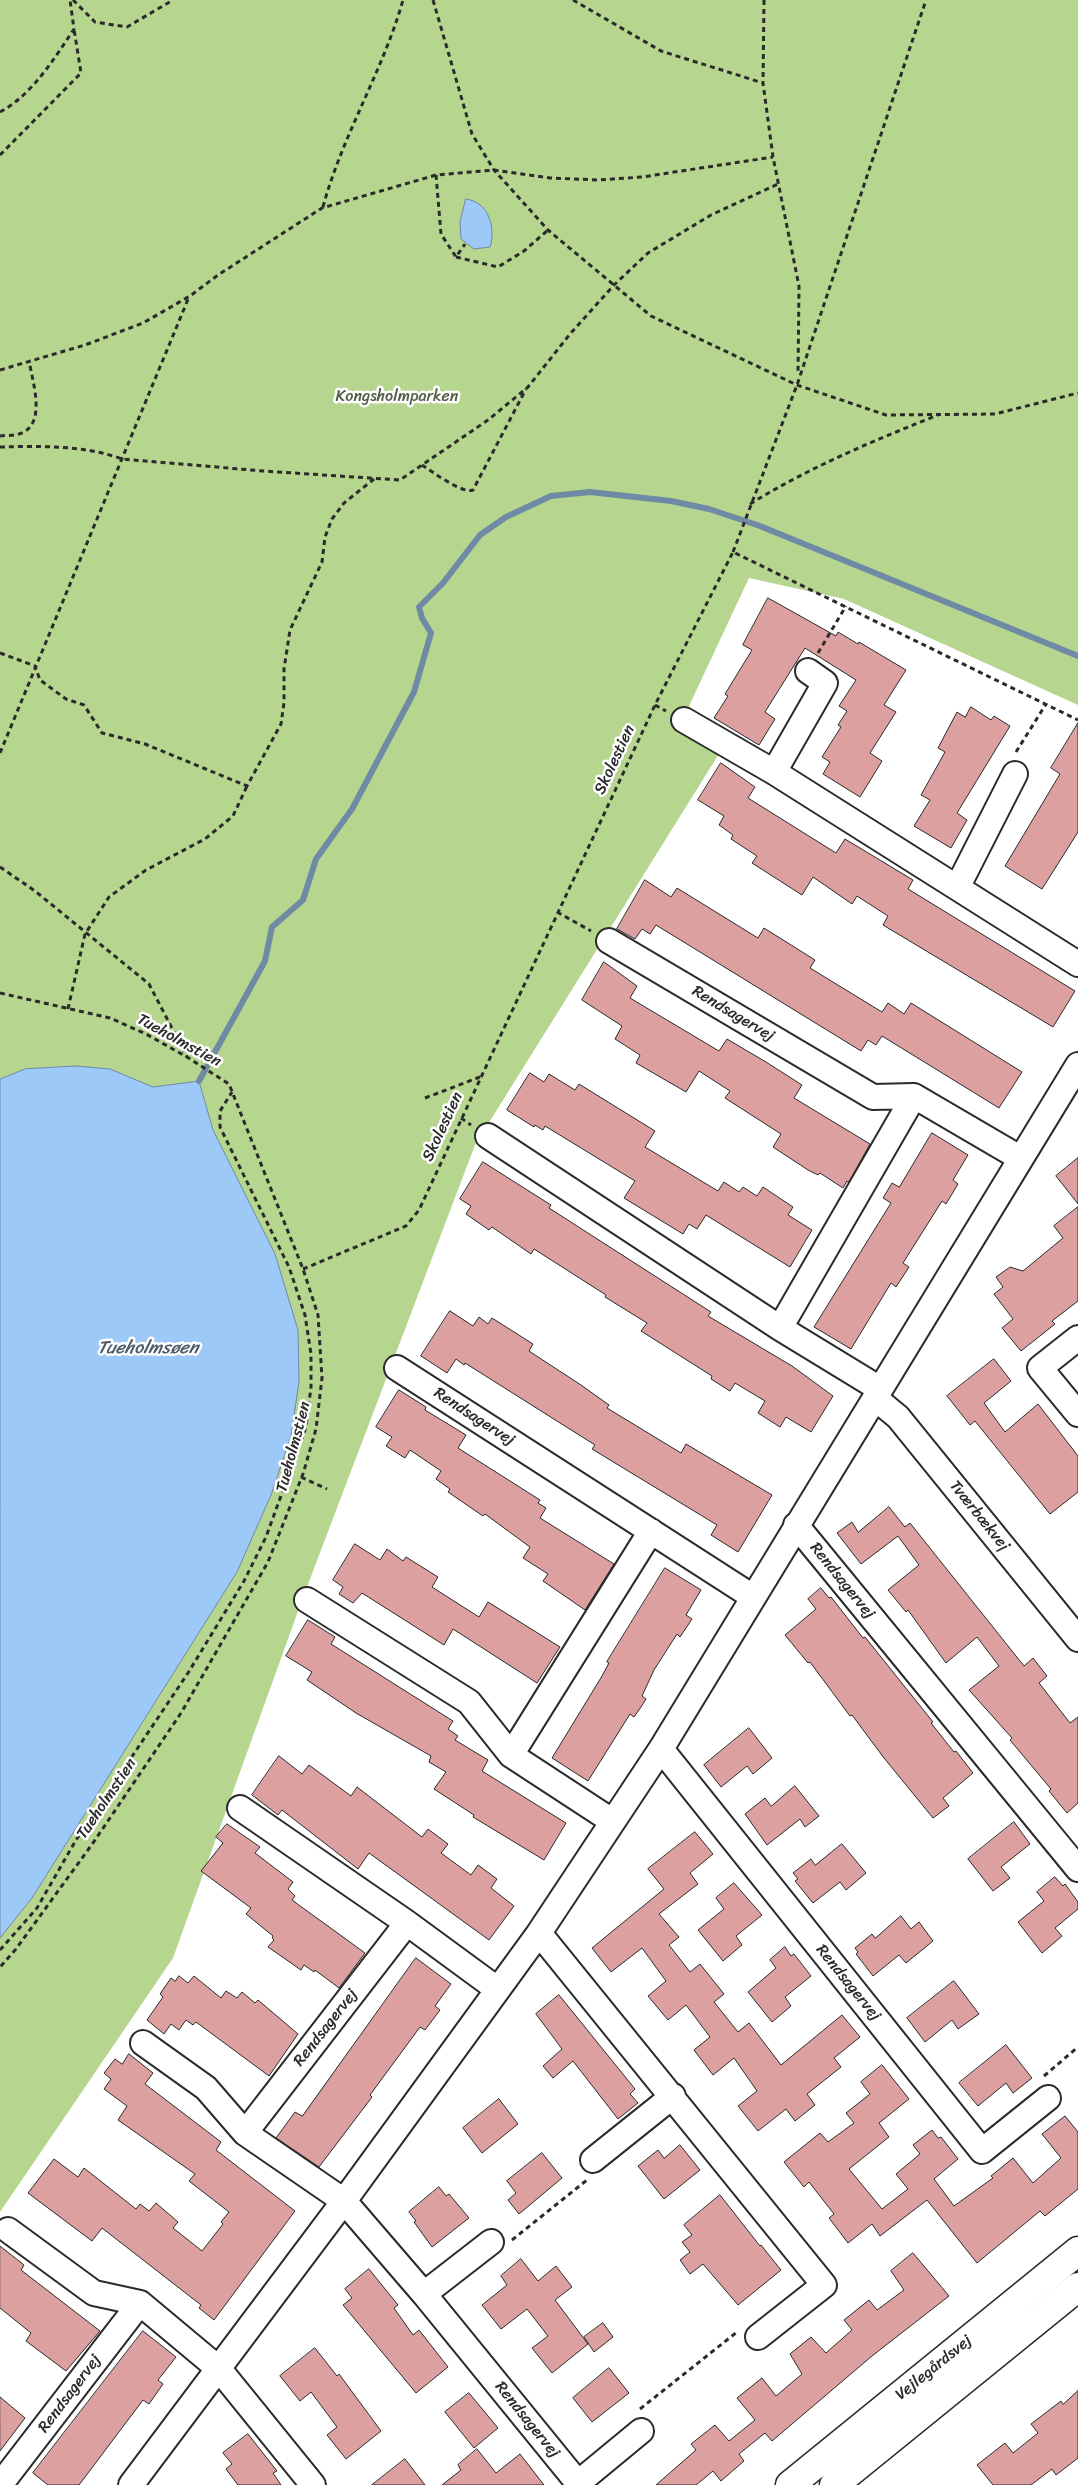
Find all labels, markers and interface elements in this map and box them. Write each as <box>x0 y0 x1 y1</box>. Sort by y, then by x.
park label: Kongsholmparken <box>336 387 458 407</box>
street label: Skolestien <box>591 722 639 798</box>
street label: Rendsagervej <box>688 982 778 1046</box>
street label: Tueholmstien <box>134 1010 224 1072</box>
street label: Skolestien <box>419 1089 467 1165</box>
water label: Tueholmsøen <box>98 1337 198 1359</box>
street label: Rendsagervej <box>430 1384 518 1450</box>
street label: Tueholmstien <box>273 1400 315 1494</box>
street label: Tværbækvej <box>945 1477 1013 1555</box>
street label: Rendsagervej <box>805 1539 879 1623</box>
street label: Tueholmstien <box>73 1755 141 1843</box>
street label: Rendsagervej <box>811 1941 885 2025</box>
street label: Rendsagervej <box>290 1986 362 2070</box>
street label: Vejlegårdsvej <box>892 2331 976 2405</box>
street label: Rendsagervej <box>34 2351 106 2437</box>
street label: Rendsagervej <box>490 2378 564 2462</box>

